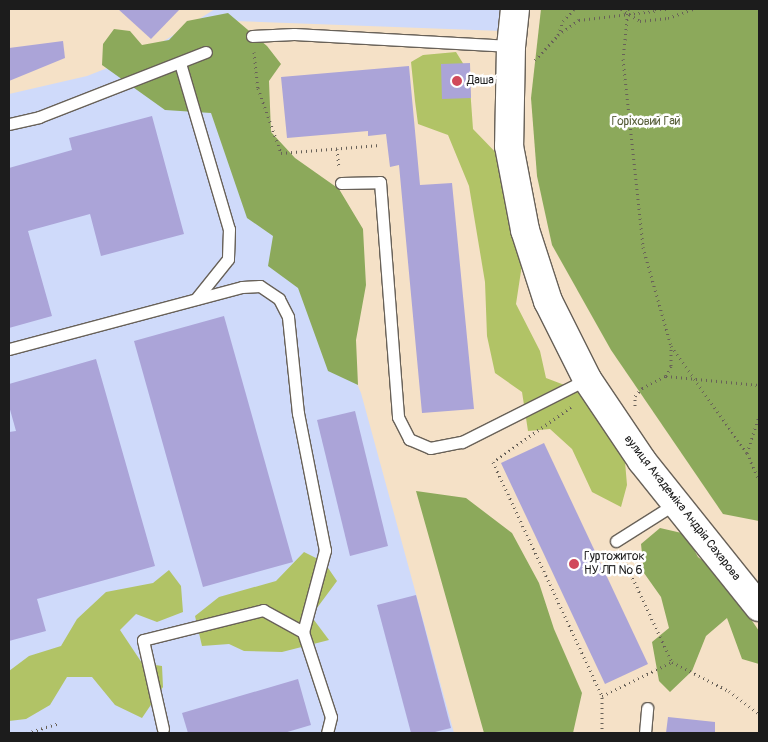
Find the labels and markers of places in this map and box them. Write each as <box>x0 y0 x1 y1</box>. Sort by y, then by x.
place label: Даша <box>467 74 494 88</box>
marker: Даша <box>451 75 463 87</box>
place label: Гуртожиток НУ ЛП № 6 <box>584 550 645 578</box>
marker: Гуртожиток НУ ЛП № 6 <box>568 558 580 570</box>

